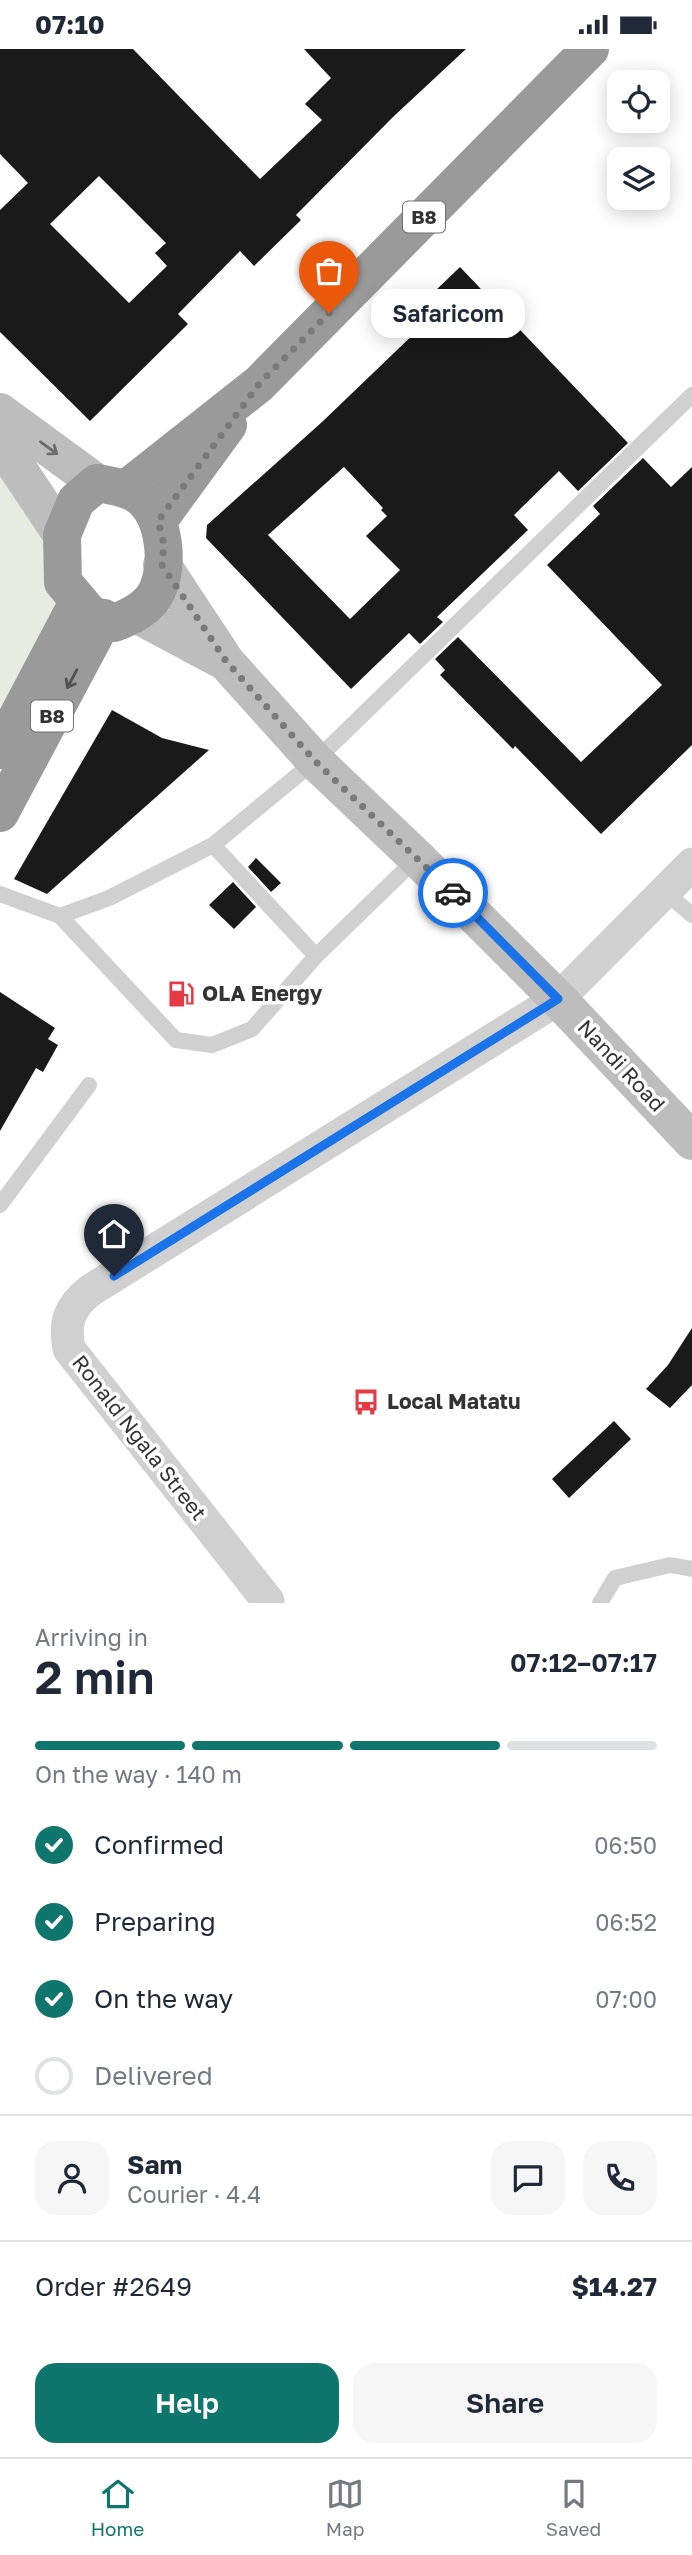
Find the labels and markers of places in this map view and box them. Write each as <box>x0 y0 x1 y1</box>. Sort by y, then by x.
pin <box>299 241 359 313</box>
callout: Safaricom <box>371 289 525 337</box>
fuel station icon: OLA Energy <box>166 979 196 1009</box>
place label: OLA Energy <box>202 980 323 1006</box>
pin <box>84 1204 144 1276</box>
bus stop icon: Local Matatu <box>351 1387 381 1417</box>
place label: Local Matatu <box>387 1388 520 1414</box>

